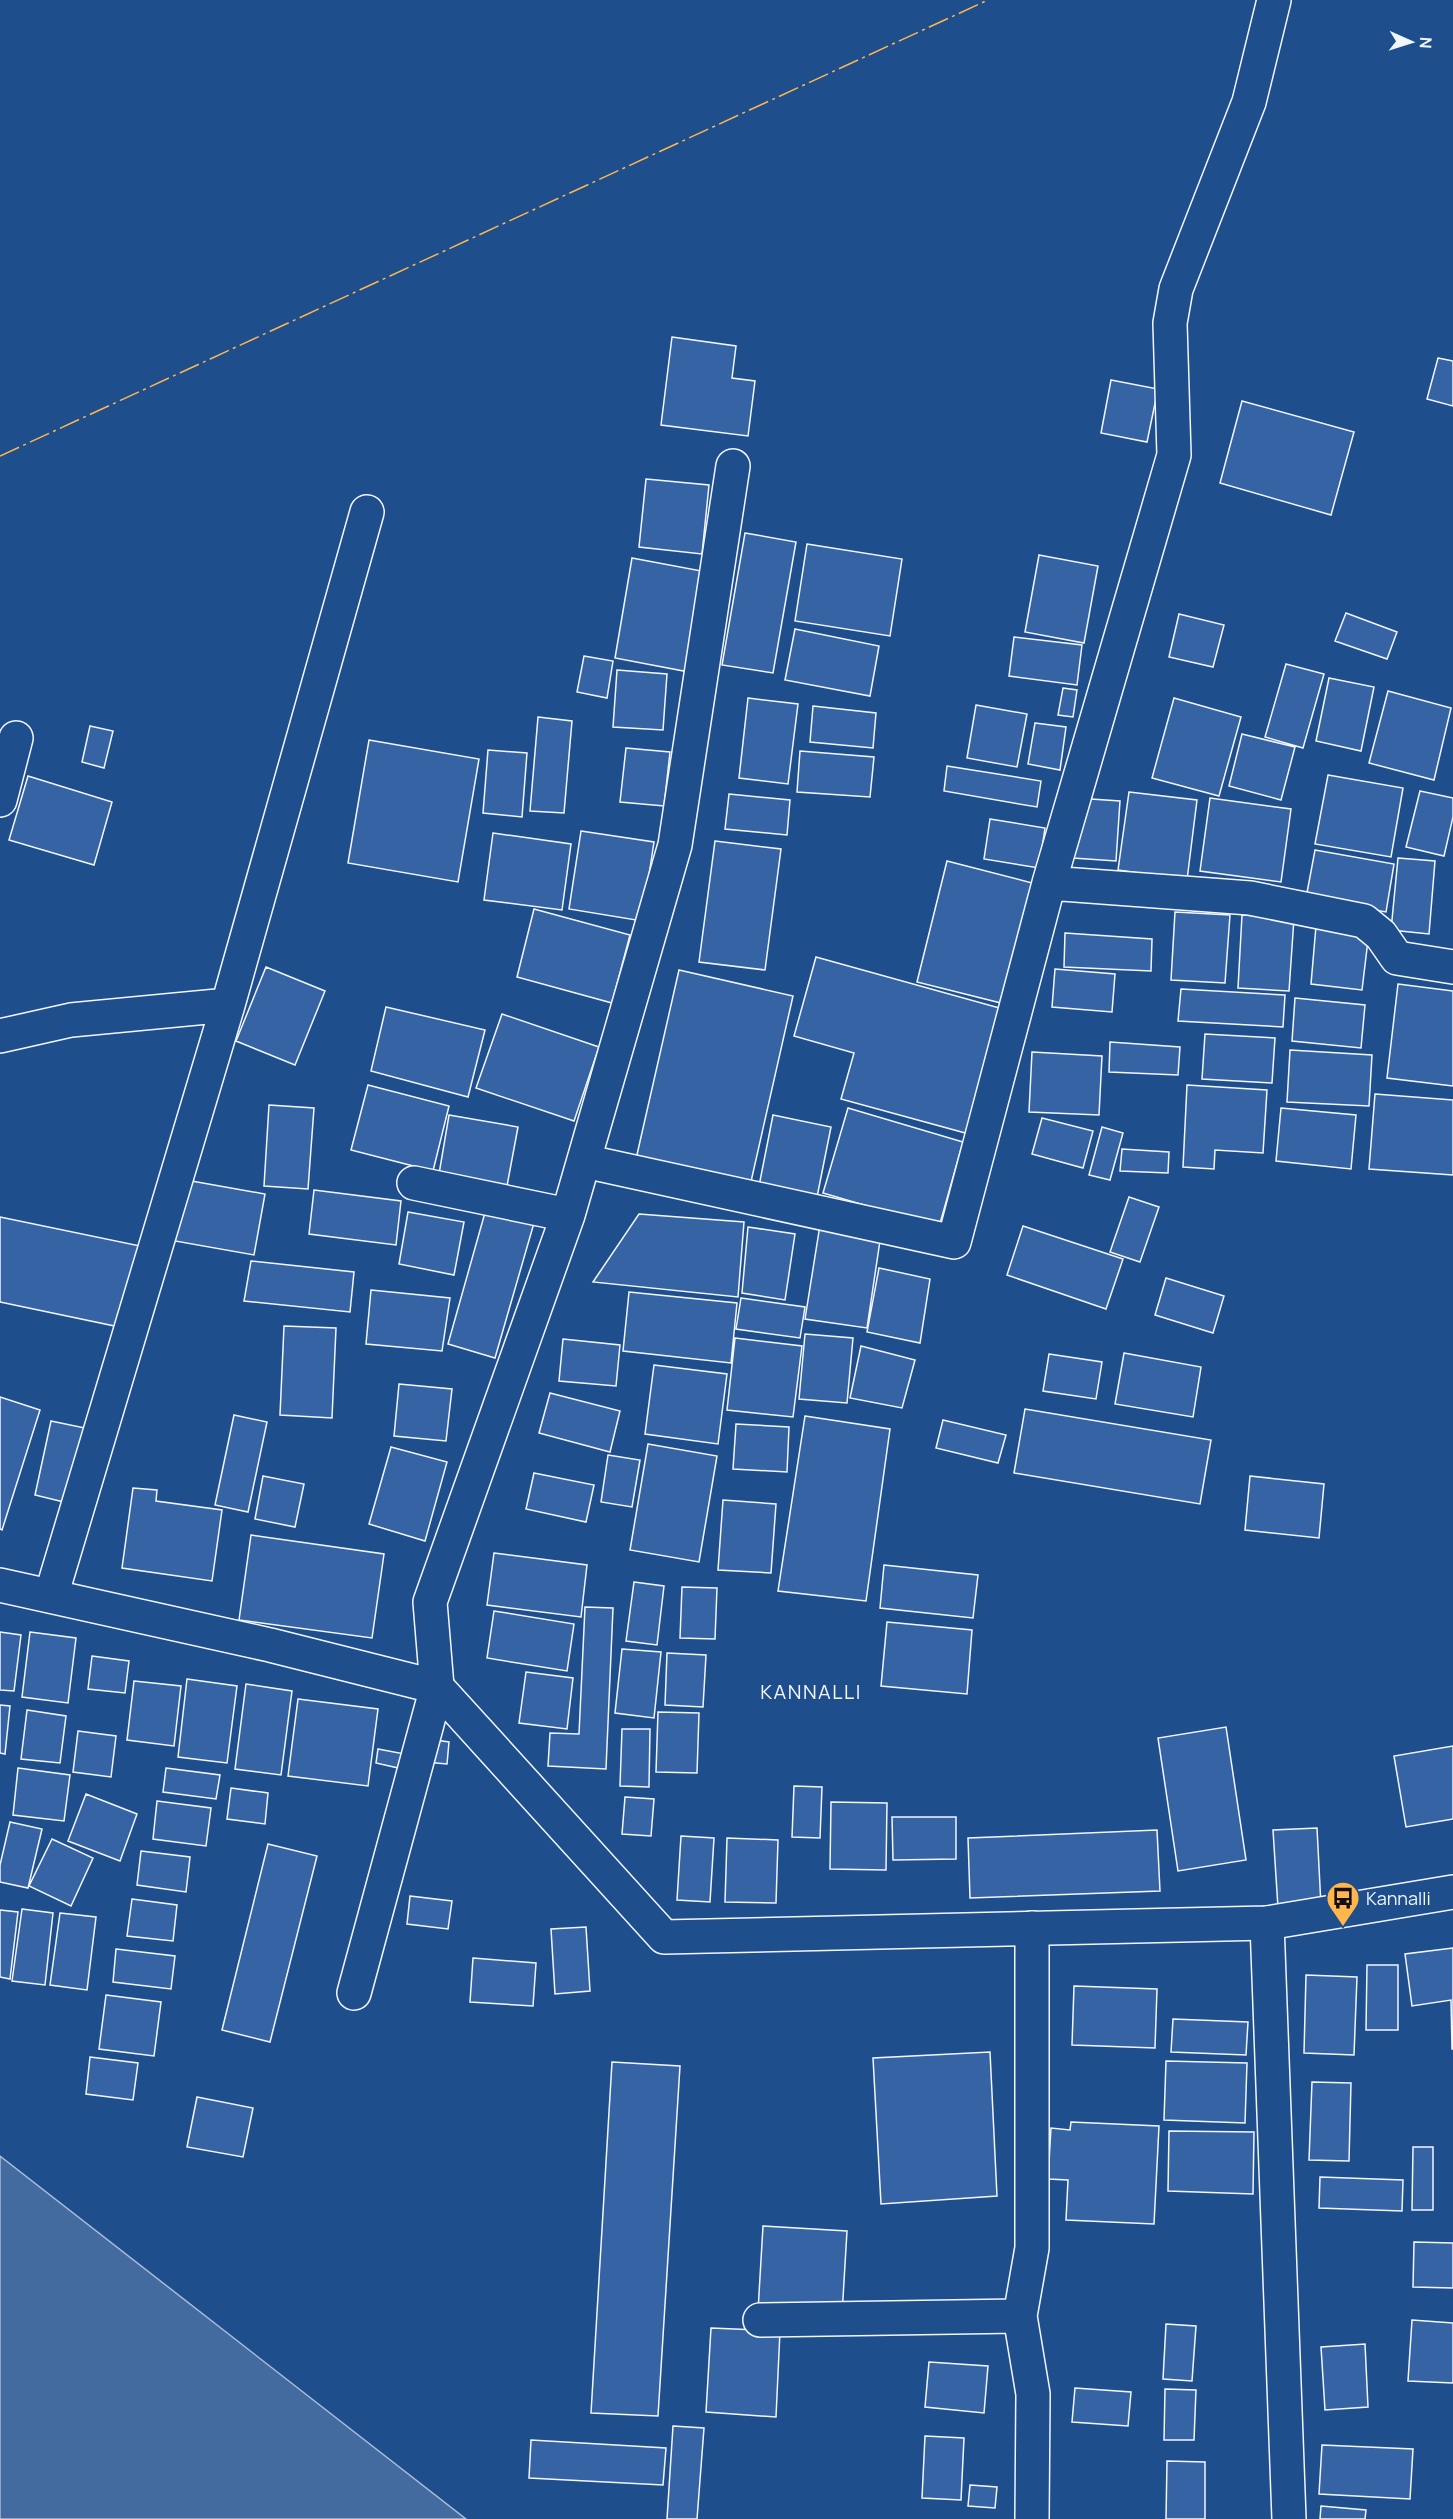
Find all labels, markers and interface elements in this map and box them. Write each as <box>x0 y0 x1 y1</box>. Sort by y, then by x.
north arrow <box>1381 12 1441 72</box>
text: N <box>1415 36 1437 49</box>
district label: KANNALLI <box>760 1678 862 1705</box>
bus stop icon: Kannalli <box>1325 1880 1361 1927</box>
place label: Kannalli <box>1366 1886 1431 1910</box>

